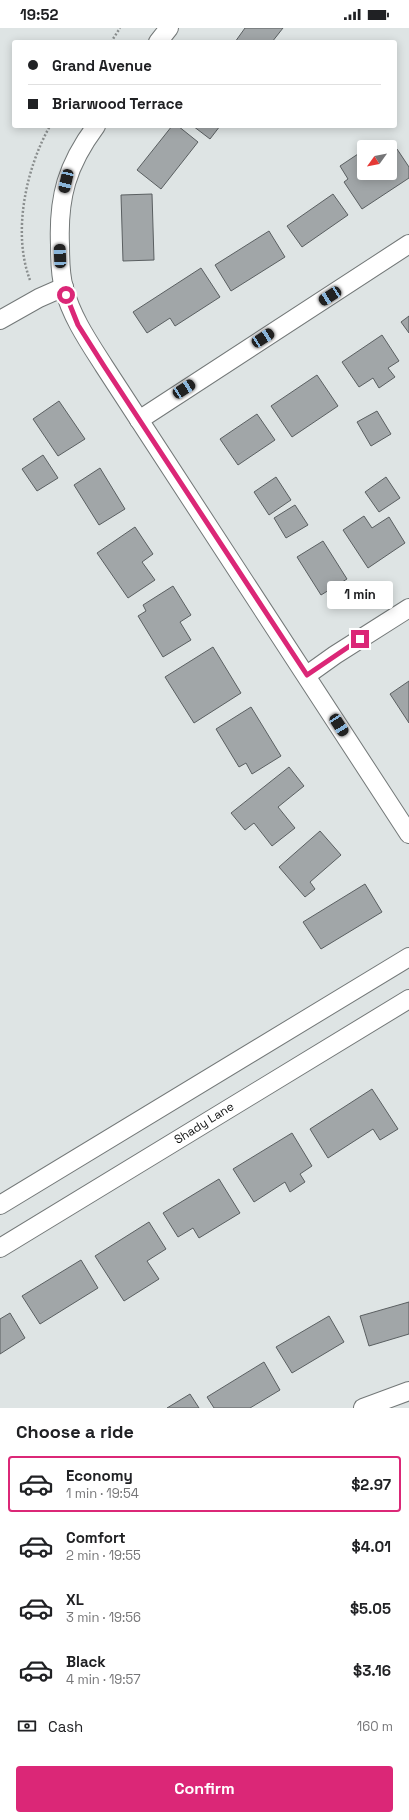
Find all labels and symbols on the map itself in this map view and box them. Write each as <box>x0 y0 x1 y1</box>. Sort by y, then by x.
north arrow <box>357 140 397 180</box>
car <box>57 168 75 194</box>
car <box>54 244 66 268</box>
car <box>317 284 343 308</box>
route start <box>57 286 75 304</box>
car <box>250 326 276 350</box>
car <box>171 377 197 401</box>
callout: 1 min <box>327 581 393 609</box>
route end <box>351 630 369 648</box>
car <box>327 712 351 738</box>
street label: Shady Lane <box>171 1098 237 1148</box>

